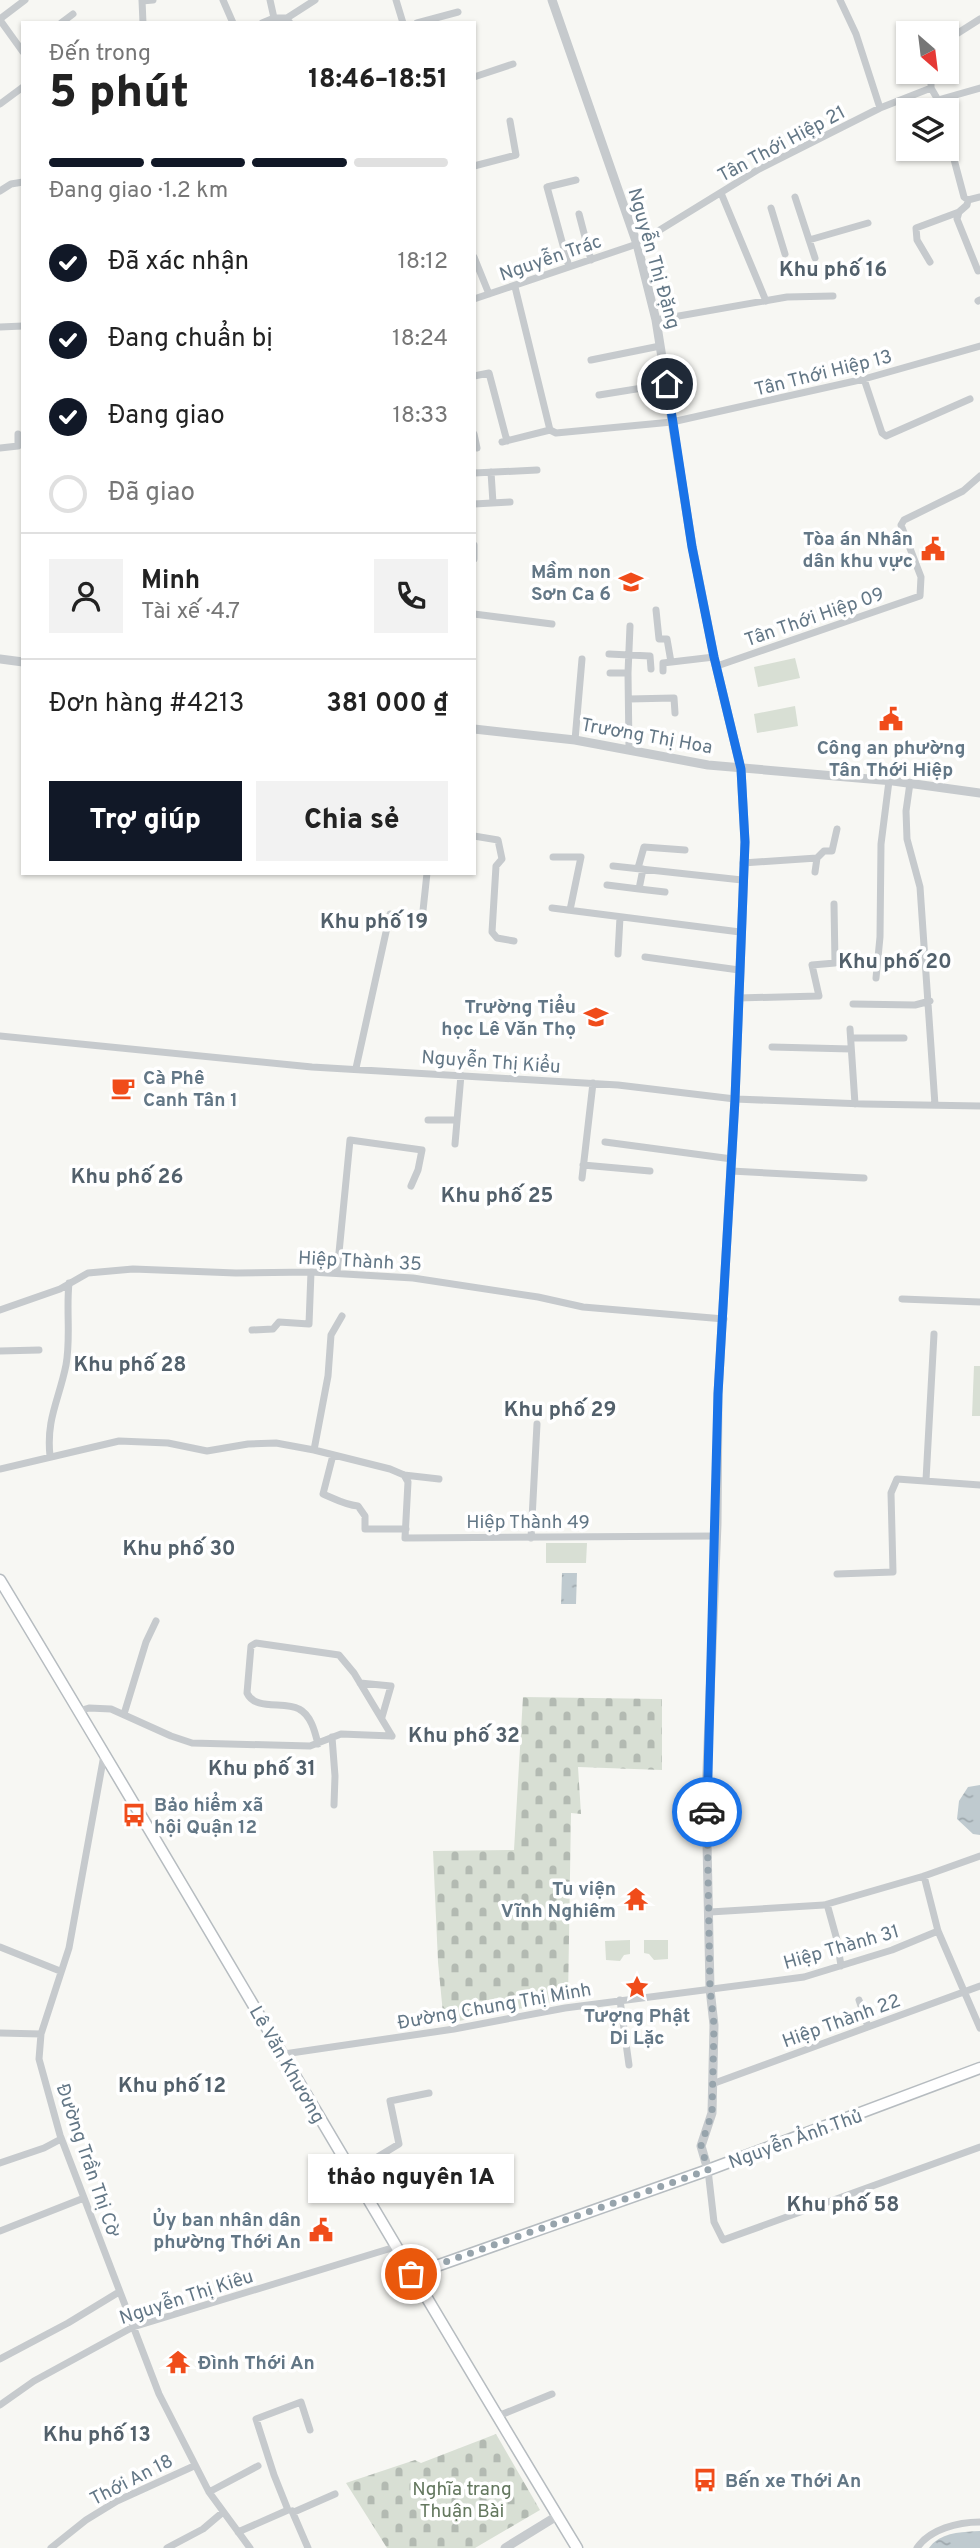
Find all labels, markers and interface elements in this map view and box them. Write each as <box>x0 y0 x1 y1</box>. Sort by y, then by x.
north arrow <box>896 21 959 84</box>
map controls <box>896 21 959 161</box>
text: Đến trong <box>49 40 151 69</box>
text: 18:46–18:51 <box>308 64 448 97</box>
text: 5 phút <box>49 65 189 124</box>
button: layers <box>896 98 959 161</box>
street label: Tân Thới Hiệp 21 <box>714 101 850 189</box>
text: Đang giao · 1.2 km <box>49 177 228 206</box>
street label: Nguyễn Thị Đặng <box>621 185 686 332</box>
street label: Nguyễn Trác <box>496 229 605 288</box>
icon: check <box>49 244 87 282</box>
text: Đã xác nhận <box>108 246 249 279</box>
text: 18:12 <box>398 248 448 277</box>
district label: Khu phố 16 <box>779 257 887 284</box>
icon: check <box>49 321 87 359</box>
text: Đang chuẩn bị <box>108 323 273 356</box>
text: 18:24 <box>392 325 448 354</box>
street label: Tân Thới Hiệp 13 <box>752 345 895 403</box>
pin <box>637 354 697 414</box>
icon: home <box>648 365 686 403</box>
icon: check <box>49 398 87 436</box>
text: Đang giao <box>108 400 225 433</box>
text: 18:33 <box>393 402 448 431</box>
text: Đã giao <box>108 477 195 510</box>
place label: Tòa án Nhân dân khu vực <box>803 528 913 574</box>
public building icon: Tòa án Nhân dân khu vực <box>919 535 947 563</box>
button: person <box>49 559 123 633</box>
button: phone <box>374 559 448 633</box>
place label: Mầm non Sơn Ca 6 <box>531 561 611 607</box>
text: Minh <box>141 565 200 598</box>
school or university icon: Mầm non Sơn Ca 6 <box>617 568 645 596</box>
street label: Tân Thới Hiệp 09 <box>742 583 888 653</box>
text: Tài xế · 4.7 <box>141 598 240 627</box>
text: Đơn hàng #4213 <box>49 688 244 721</box>
text: 381 000 ₫ <box>326 688 448 721</box>
public building icon: Công an phường Tân Thới Hiệp <box>877 705 905 733</box>
street label: Trương Thị Hoa <box>579 714 714 760</box>
place label: Công an phường Tân Thới Hiệp <box>817 737 965 783</box>
button: Trợ giúp <box>49 781 242 861</box>
button: Chia sẻ <box>256 781 448 861</box>
district label: Khu phố 19 <box>320 909 428 936</box>
district label: Khu phố 20 <box>838 949 952 976</box>
place label: Trường Tiểu học Lê Văn Thọ <box>441 993 576 1042</box>
school or university icon: Trường Tiểu học Lê Văn Thọ <box>582 1003 610 1031</box>
street label: Nguyễn Thị Kiểu <box>420 1043 562 1080</box>
place label: Cà Phê Canh Tân 1 <box>143 1067 238 1113</box>
cafe icon: Cà Phê Canh Tân 1 <box>109 1074 137 1102</box>
district label: Khu phố 26 <box>71 1164 183 1191</box>
district label: Khu phố 25 <box>441 1183 553 1210</box>
street label: Hiệp Thành 35 <box>297 1247 422 1277</box>
district label: Khu phố 28 <box>74 1352 187 1379</box>
district label: Khu phố 29 <box>504 1397 616 1424</box>
street label: Hiệp Thành 49 <box>466 1511 590 1535</box>
district label: Khu phố 30 <box>122 1536 236 1563</box>
district label: Khu phố 32 <box>408 1723 520 1750</box>
district label: Khu phố 31 <box>208 1756 316 1783</box>
courier <box>672 1777 742 1847</box>
place label: Bảo hiểm xã hội Quận 12 <box>154 1791 263 1840</box>
icon: car <box>688 1793 726 1831</box>
bus stop icon: Bảo hiểm xã hội Quận 12 <box>120 1801 148 1829</box>
place label: Tu viện Vĩnh Nghiêm <box>501 1878 616 1924</box>
temple icon: Tu viện Vĩnh Nghiêm <box>622 1885 650 1913</box>
street label: Hiệp Thành 31 <box>781 1920 902 1976</box>
place icon: Tượng Phật Di Lặc <box>623 1973 651 2001</box>
street label: Đường Chung Thị Minh <box>395 1978 593 2036</box>
street label: Hiệp Thành 22 <box>779 1989 904 2054</box>
street label: Lê Văn Khương <box>243 2002 330 2128</box>
place label: Tượng Phật Di Lặc <box>584 2005 690 2051</box>
district label: Khu phố 12 <box>118 2073 226 2100</box>
street label: Đường Trần Thị Cờ <box>50 2081 125 2241</box>
street label: Nguyễn Ảnh Thủ <box>725 2103 866 2175</box>
callout: thảo nguyên 1A <box>308 2155 514 2204</box>
text: thảo nguyên 1A <box>327 2164 495 2193</box>
district label: Khu phố 58 <box>787 2192 899 2219</box>
place label: Ủy ban nhân dân phường Thới An <box>152 2207 301 2255</box>
public building icon: Ủy ban nhân dân phường Thới An <box>307 2216 335 2244</box>
pin <box>381 2244 441 2304</box>
icon: bag <box>392 2255 430 2293</box>
street label: Nguyễn Thị Kiêu <box>116 2264 257 2331</box>
temple icon: Đình Thới An <box>164 2348 192 2376</box>
place label: Đình Thới An <box>198 2352 315 2376</box>
district label: Khu phố 13 <box>43 2422 151 2449</box>
street label: Thới An 18 <box>86 2450 178 2512</box>
bus stop icon: Bến xe Thới An <box>691 2466 719 2494</box>
place label: Bến xe Thới An <box>725 2470 861 2494</box>
park label: Nghĩa trang Thuận Bài <box>412 2478 512 2524</box>

